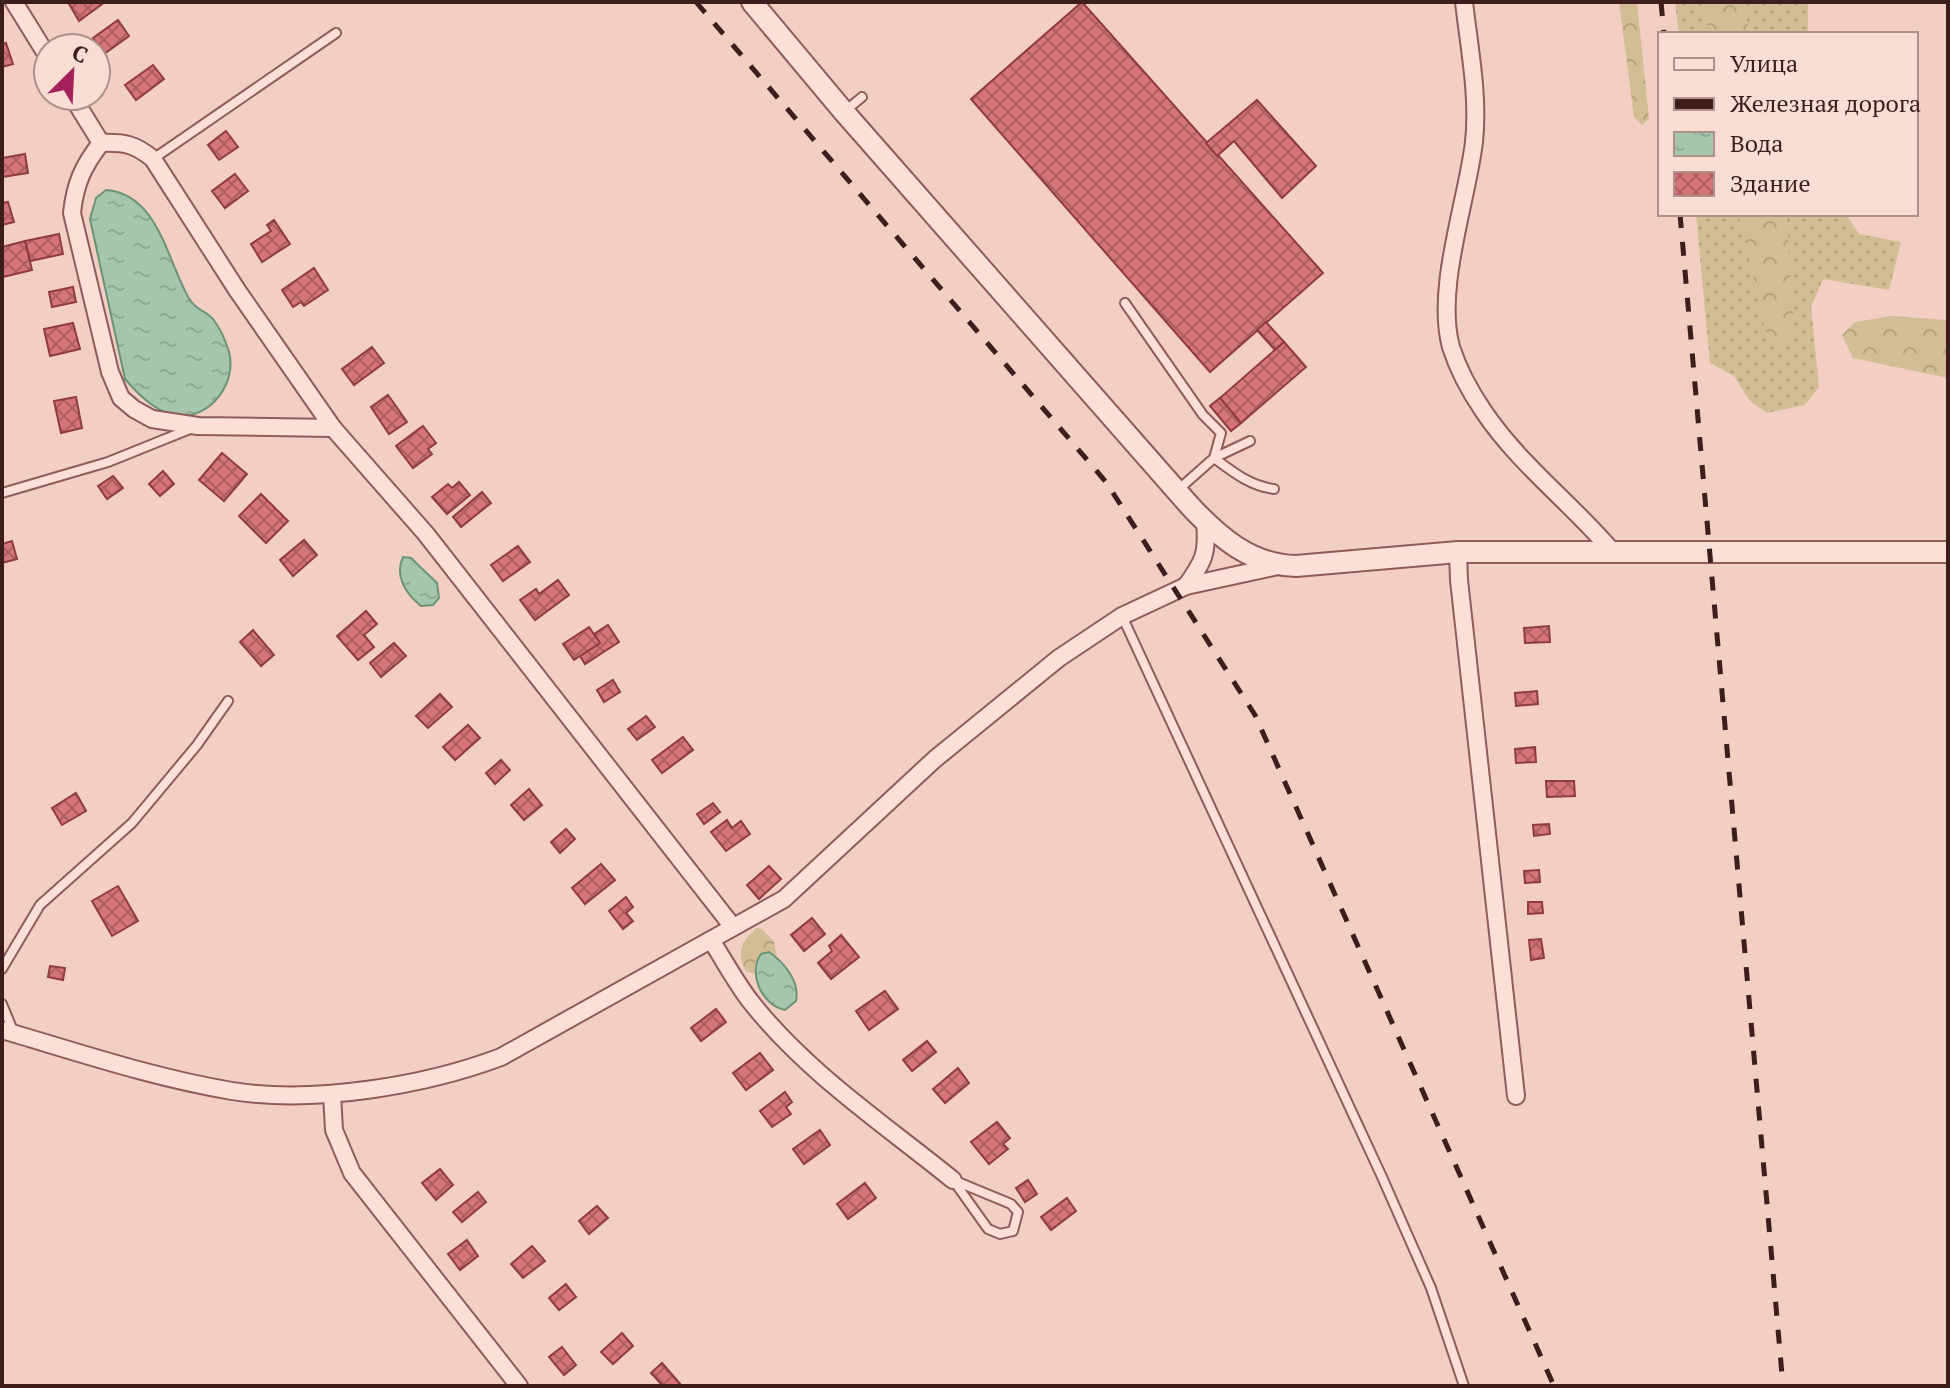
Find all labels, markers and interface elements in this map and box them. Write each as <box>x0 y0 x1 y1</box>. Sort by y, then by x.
north arrow <box>32 32 112 112</box>
legend <box>1658 32 1918 216</box>
text: С <box>68 37 93 69</box>
text: Улица <box>1730 47 1798 79</box>
text: Железная дорога <box>1730 87 1921 119</box>
text: Вода <box>1730 127 1783 159</box>
text: Здание <box>1730 167 1811 199</box>

